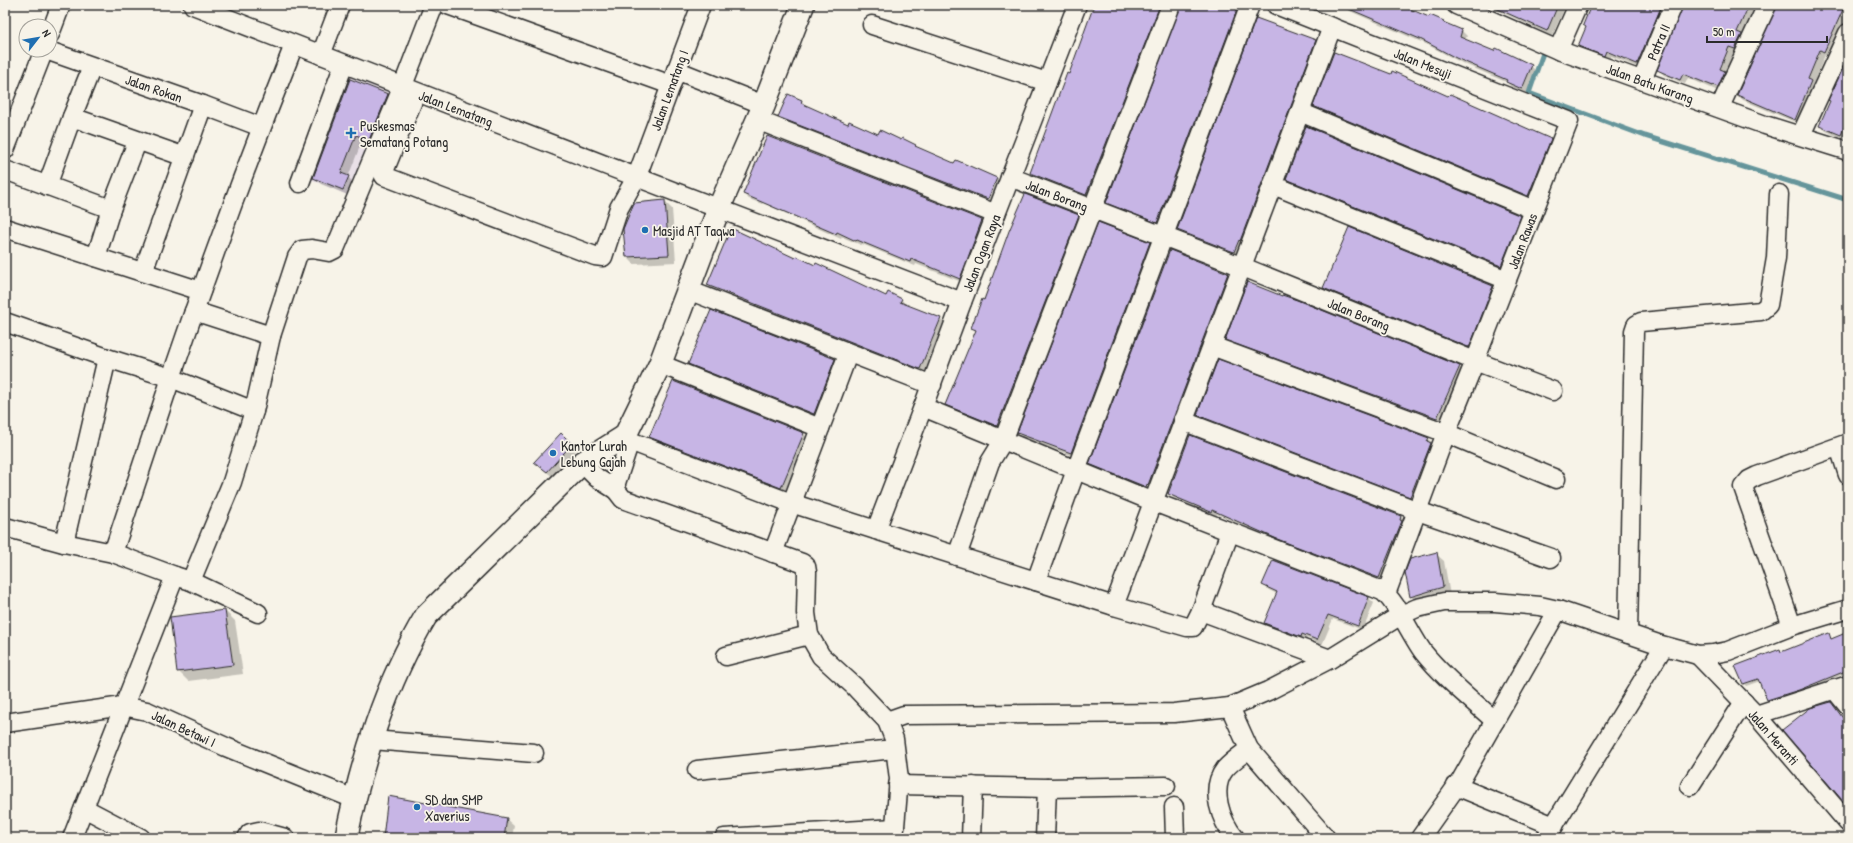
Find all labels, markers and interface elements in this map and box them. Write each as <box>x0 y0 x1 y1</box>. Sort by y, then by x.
north arrow <box>18 18 58 58</box>
scale bar <box>1707 18 1827 44</box>
street label: Patra II <box>1642 21 1674 63</box>
text: 50 m <box>1713 23 1734 40</box>
text: N <box>39 27 54 39</box>
street label: Jalan Mesuji <box>1391 43 1455 84</box>
street label: Jalan Lematang I <box>646 47 693 133</box>
street label: Jalan Batu Karang <box>1603 58 1696 109</box>
street label: Jalan Rokan <box>123 69 185 107</box>
street label: Jalan Lematang <box>416 85 496 132</box>
place label: Puskesmas Sematang Potang <box>360 116 448 152</box>
marker: Puskesmas Sematang Potang <box>345 127 357 139</box>
street label: Jalan Borang <box>1023 174 1091 217</box>
street label: Jalan Rawas <box>1503 210 1541 272</box>
street label: Jalan Ogan Raya <box>957 211 1006 295</box>
place label: Masjid AT Taqwa <box>653 221 735 241</box>
marker: Masjid AT Taqwa <box>640 225 650 235</box>
street label: Jalan Borang <box>1325 293 1393 336</box>
place label: Kantor Lurah Lebung Gajah <box>561 436 627 472</box>
marker: Kantor Lurah Lebung Gajah <box>548 448 558 458</box>
street label: Jalan Betawi I <box>149 705 219 751</box>
street label: Jalan Meranti <box>1744 705 1804 769</box>
place label: SD dan SMP Xaverius <box>425 790 483 825</box>
marker: SD dan SMP Xaverius <box>412 802 422 812</box>

